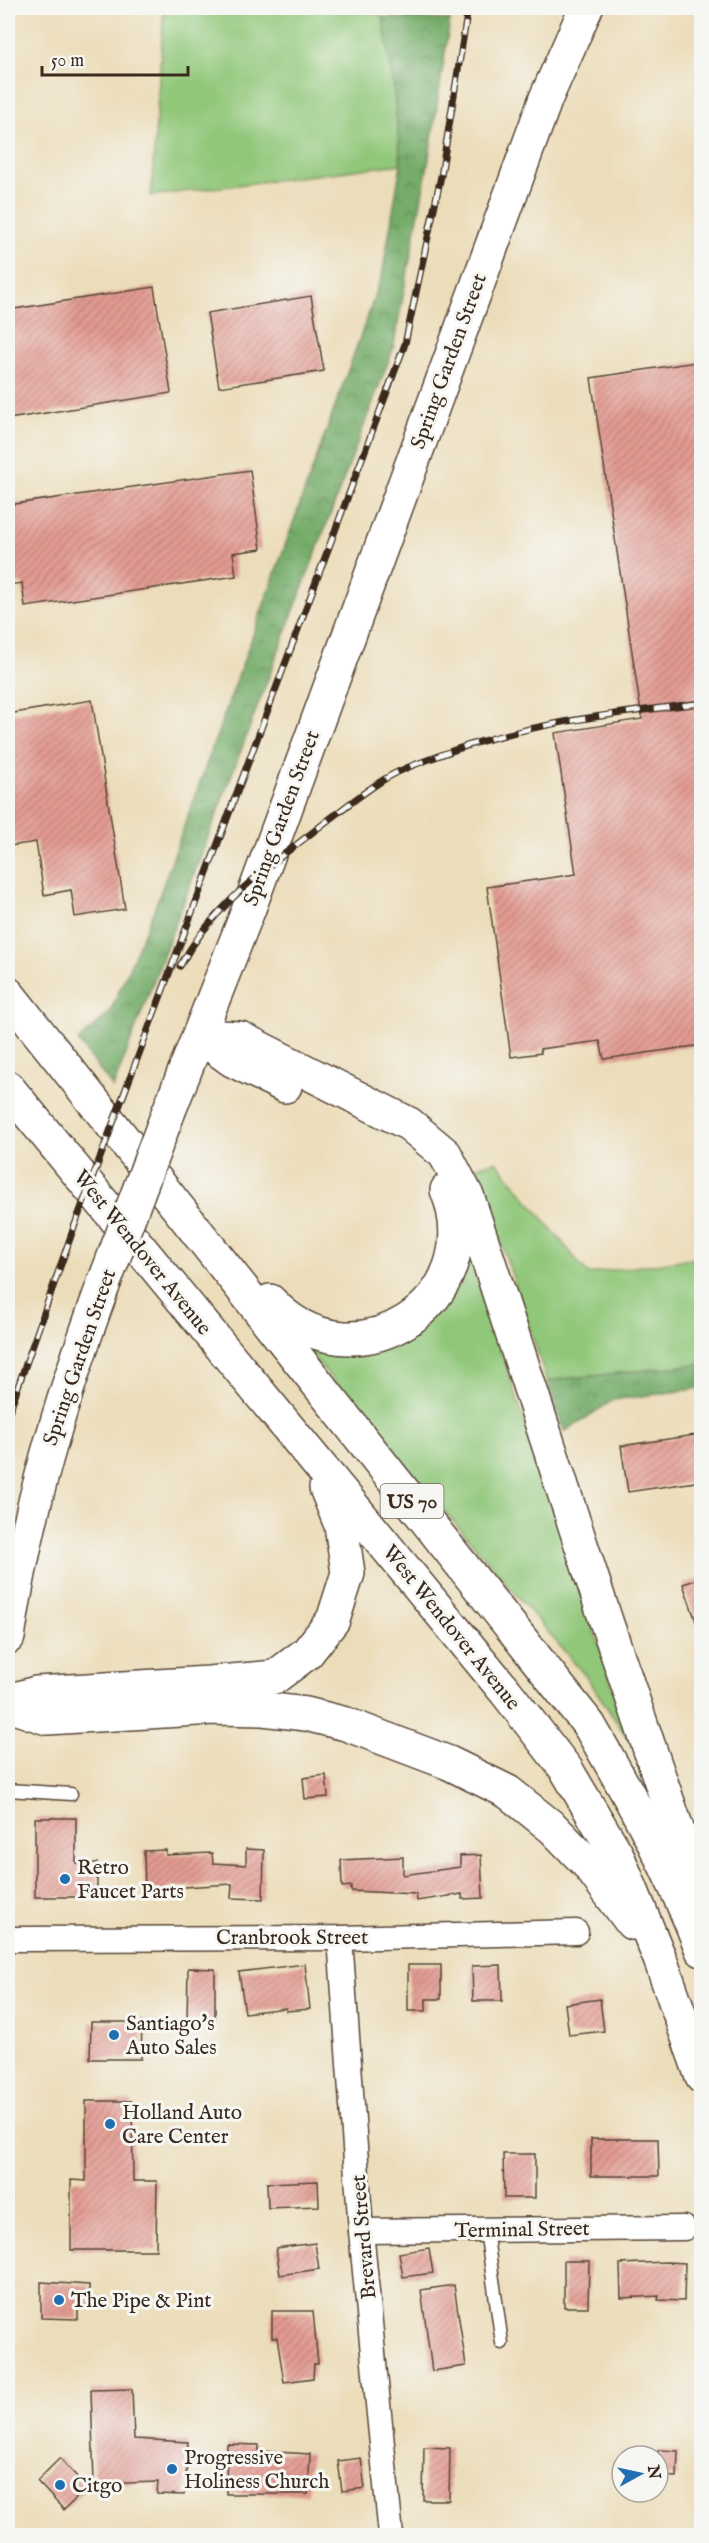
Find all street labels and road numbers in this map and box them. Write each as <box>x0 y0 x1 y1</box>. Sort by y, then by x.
street label: Spring Garden Street <box>405 270 494 453</box>
street label: Spring Garden Street <box>238 727 327 910</box>
street label: West Wendover Avenue <box>67 1165 217 1341</box>
street label: Spring Garden Street <box>38 1266 123 1449</box>
road number: US 70 <box>380 1484 444 1518</box>
street label: West Wendover Avenue <box>376 1540 526 1716</box>
street label: Cranbrook Street <box>216 1925 368 1952</box>
street label: Brevard Street <box>346 2173 383 2300</box>
street label: Terminal Street <box>454 2216 590 2245</box>

